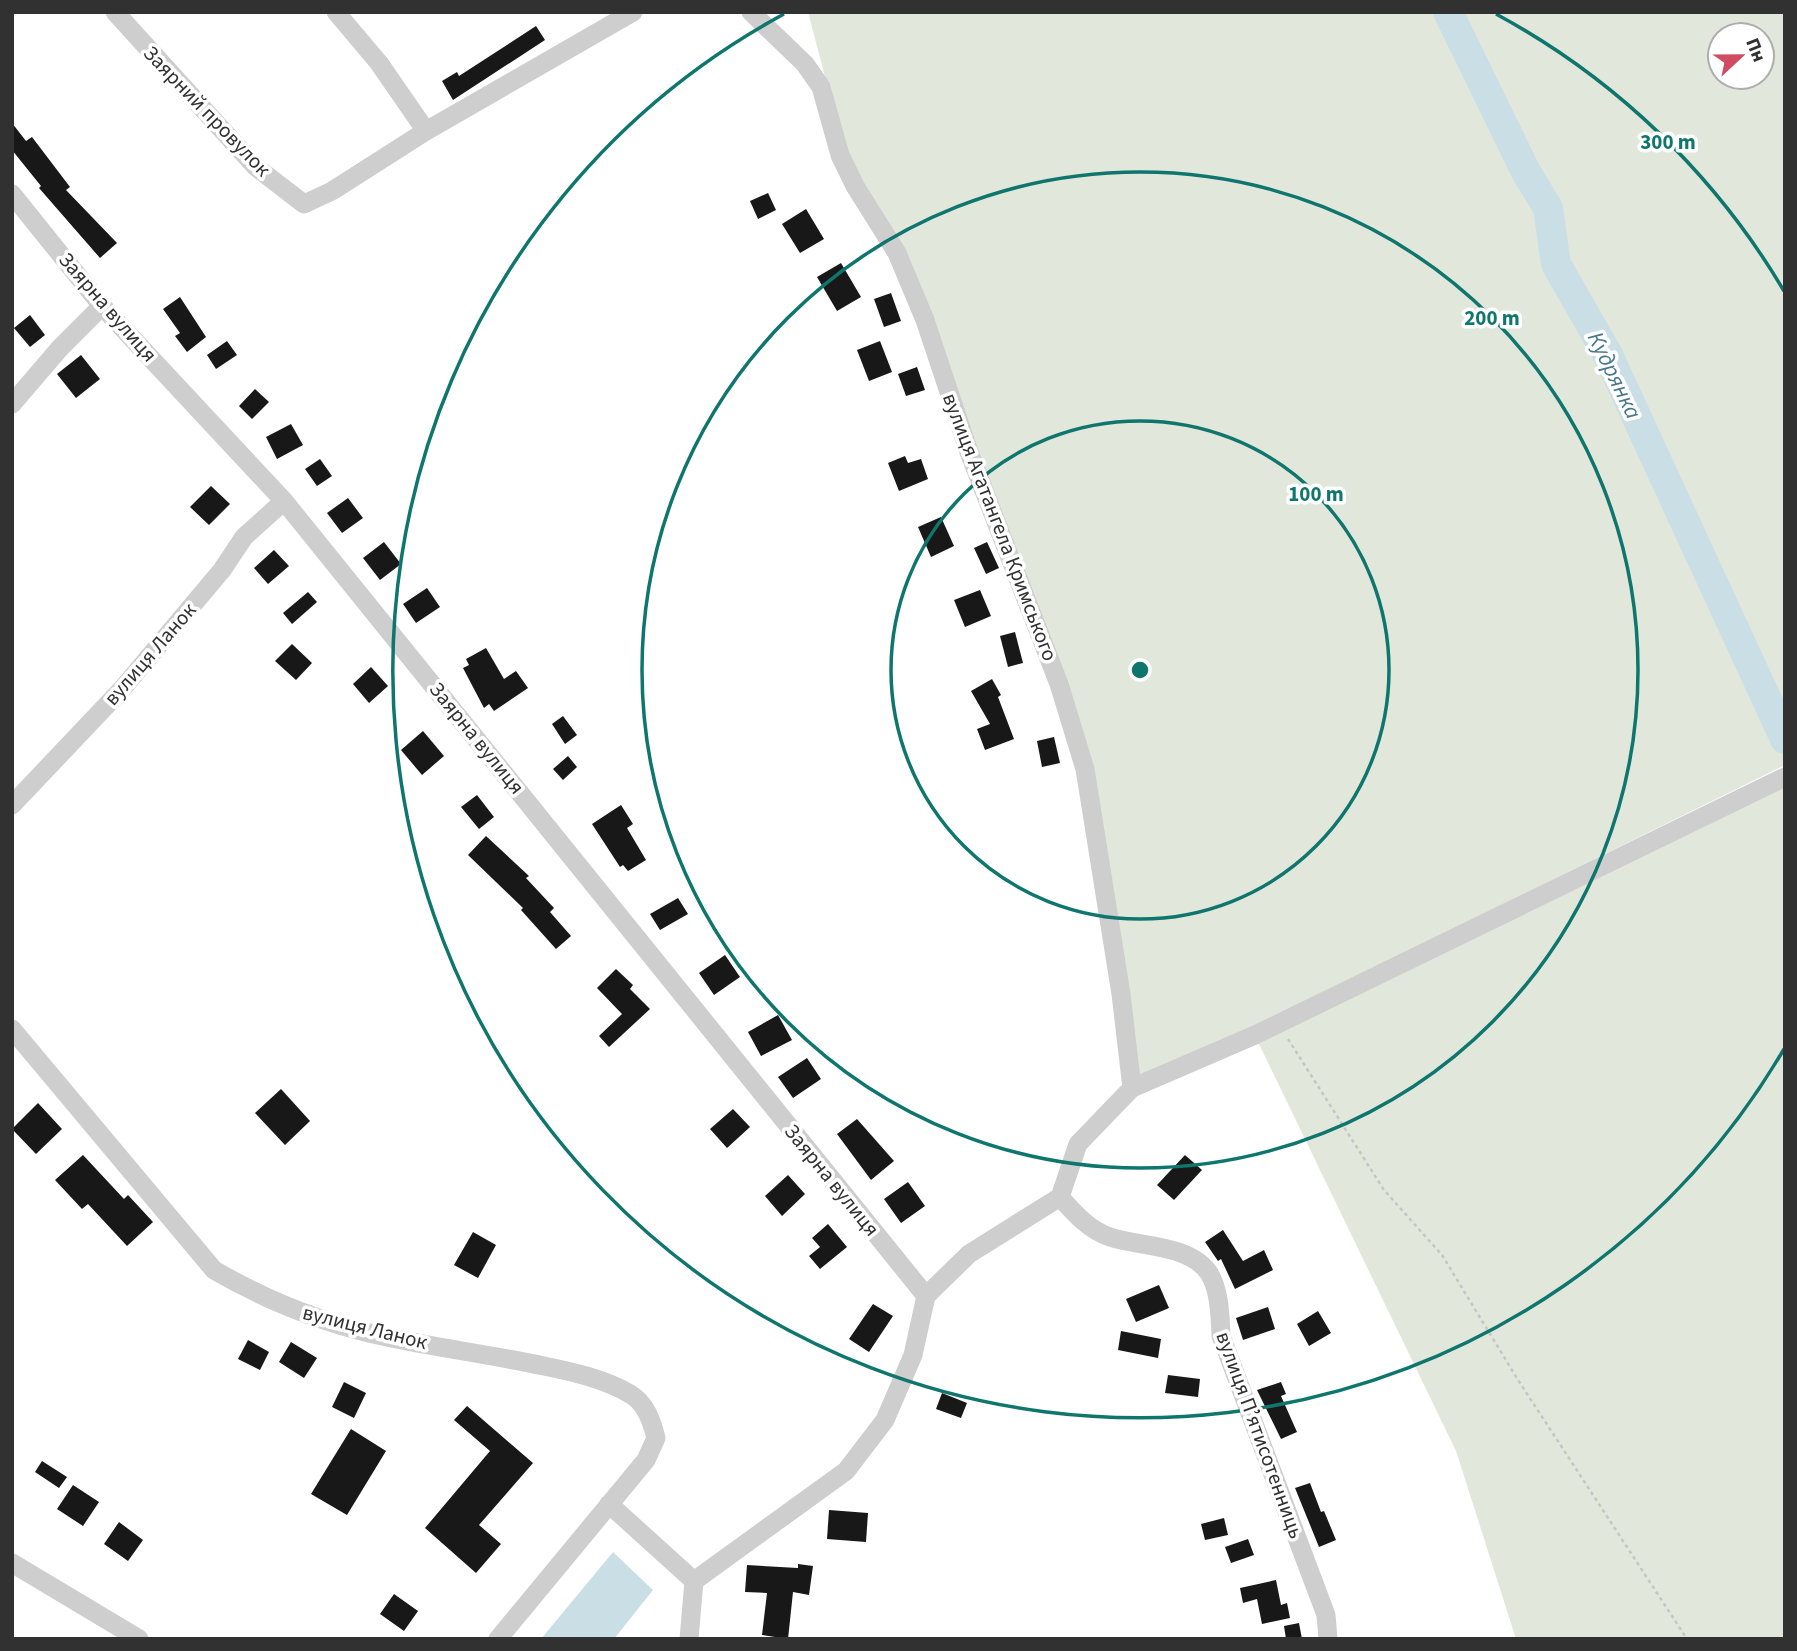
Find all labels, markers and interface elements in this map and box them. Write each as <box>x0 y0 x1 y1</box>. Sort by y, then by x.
north arrow <box>1706 21 1776 91</box>
text: Пн <box>1738 34 1772 66</box>
street label: Заярний провулок <box>136 39 278 184</box>
text: 300 m <box>1640 127 1696 157</box>
street label: Заярна вулиця <box>52 245 164 369</box>
text: 200 m <box>1464 303 1520 333</box>
water label: Кудрянка <box>1579 326 1650 425</box>
street label: вулиця Агатангела Кримського <box>935 389 1065 665</box>
text: 100 m <box>1288 479 1344 509</box>
street label: вулиця Ланок <box>97 596 204 712</box>
centre of rings <box>1128 658 1152 682</box>
street label: Заярна вулиця <box>422 675 532 801</box>
street label: Заярна вулиця <box>777 1117 887 1243</box>
street label: вулиця Ланок <box>300 1297 431 1357</box>
street label: вулиця Пʼятисотенниць <box>1209 1327 1311 1543</box>

